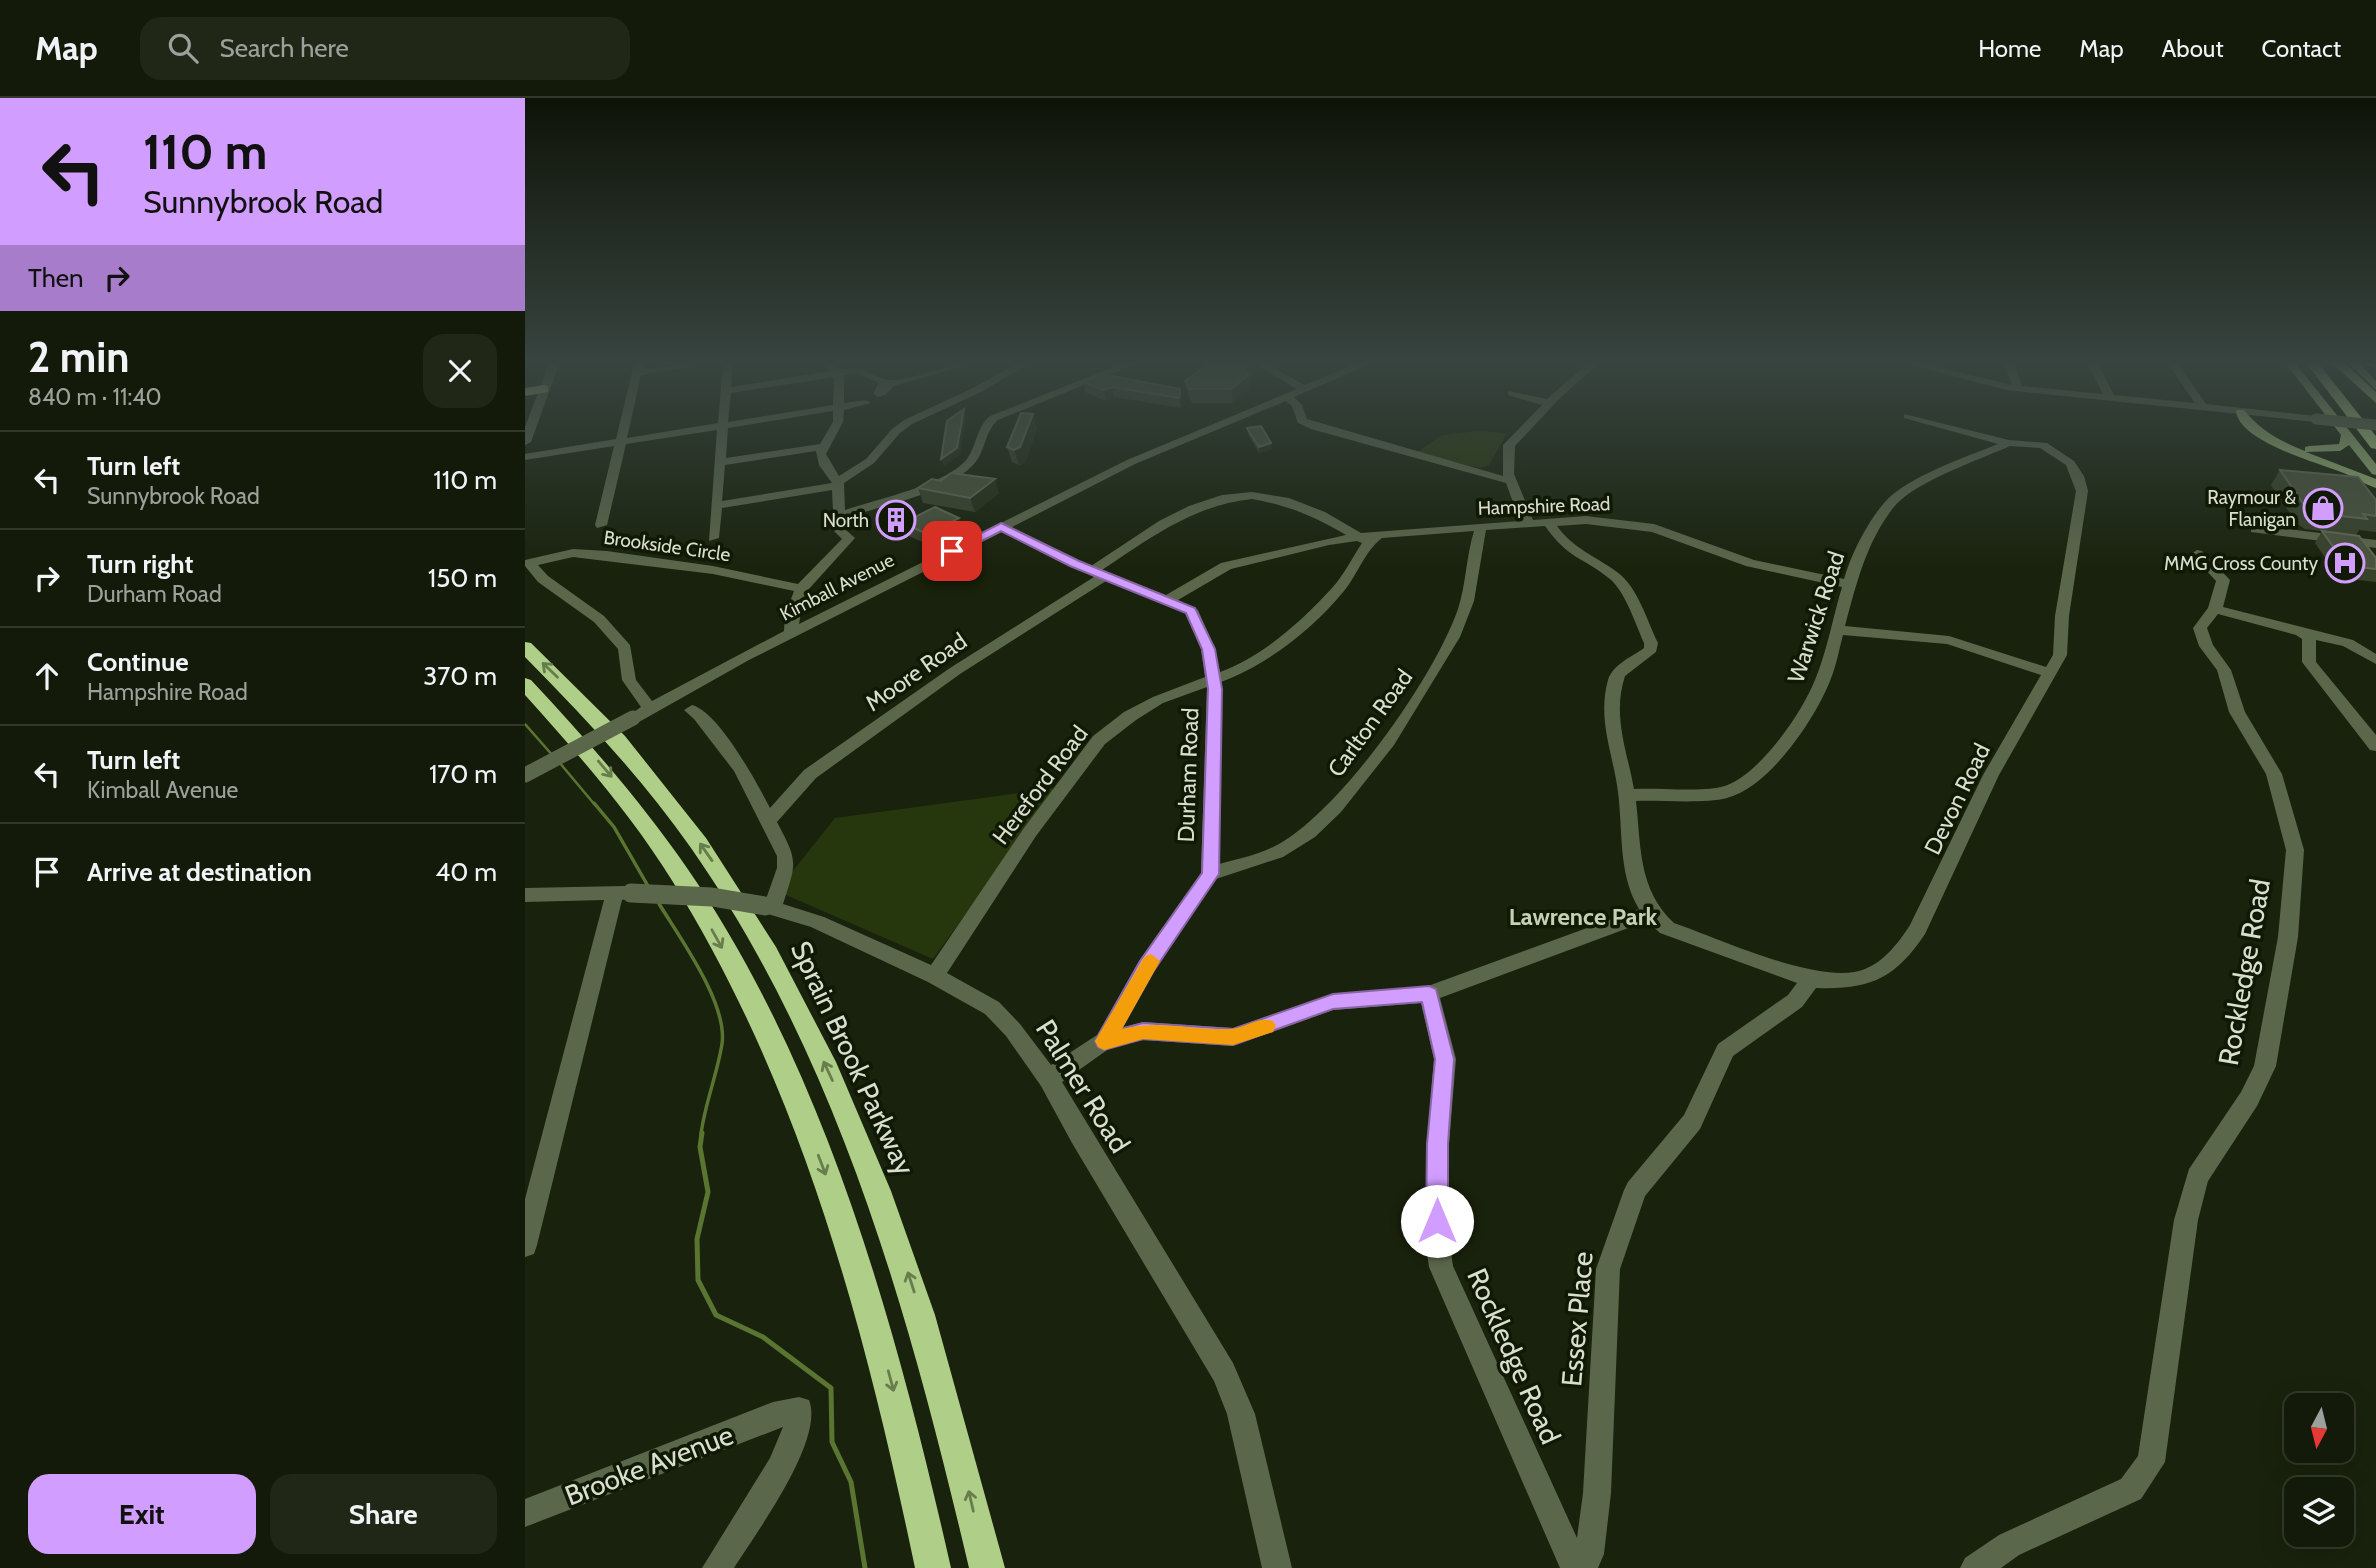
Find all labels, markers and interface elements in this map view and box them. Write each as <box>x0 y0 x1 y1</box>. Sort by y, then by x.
search box <box>140 17 630 80</box>
text: Map <box>35 28 98 68</box>
icon: search <box>164 29 202 67</box>
text: Search here <box>220 32 349 64</box>
text: Home <box>1978 34 2041 63</box>
text: Map <box>2079 34 2124 63</box>
text: About <box>2162 34 2224 63</box>
text: Contact <box>2262 34 2341 63</box>
text: 110 m <box>143 122 267 181</box>
icon: left <box>28 126 119 217</box>
text: Sunnybrook Road <box>143 182 383 221</box>
icon: right <box>98 259 136 297</box>
text: Then <box>28 262 84 294</box>
text: 2 min <box>28 331 129 383</box>
button: close <box>423 334 497 408</box>
text: 840 m · 11:40 <box>28 383 162 411</box>
text: Turn left <box>87 450 180 482</box>
icon: left <box>28 461 66 499</box>
text: 110 m <box>433 464 497 496</box>
text: Sunnybrook Road <box>87 482 260 510</box>
place label: Raymour & Flanigan <box>2207 486 2296 531</box>
shop icon: Raymour & Flanigan <box>2302 487 2344 529</box>
street label: Hampshire Road <box>1477 492 1611 520</box>
building icon: North <box>875 499 917 541</box>
place label: North <box>823 509 869 532</box>
pin <box>922 521 982 581</box>
street label: Brookside Circle <box>602 526 732 566</box>
icon: arrive <box>933 532 971 570</box>
hospital icon: MMG Cross County <box>2324 542 2366 584</box>
text: Turn right <box>87 548 193 580</box>
street label: Kimball Avenue <box>776 548 898 626</box>
street label: Warwick Road <box>1782 548 1850 686</box>
place label: MMG Cross County <box>2164 552 2318 575</box>
icon: right <box>28 559 66 597</box>
text: 150 m <box>428 562 497 594</box>
text: Durham Road <box>87 580 222 608</box>
street label: Moore Road <box>860 627 972 717</box>
text: Continue <box>87 646 189 678</box>
icon: ahead <box>28 657 66 695</box>
text: 370 m <box>423 660 497 692</box>
one-way arrow <box>542 662 559 679</box>
street label: Carlton Road <box>1322 664 1418 782</box>
text: Hampshire Road <box>87 678 248 706</box>
street label: Durham Road <box>1172 707 1204 843</box>
street label: Hereford Road <box>986 720 1094 850</box>
street label: Devon Road <box>1918 739 1996 859</box>
text: Turn left <box>87 744 180 776</box>
icon: left <box>28 755 66 793</box>
text: 170 m <box>429 758 497 790</box>
one-way arrow <box>597 760 613 778</box>
text: Kimball Avenue <box>87 776 238 804</box>
one-way arrow <box>699 843 713 862</box>
icon: arrive <box>28 853 66 891</box>
text: Arrive at destination <box>87 856 312 888</box>
text: 40 m <box>435 856 497 888</box>
street label: Rockledge Road <box>2211 876 2277 1068</box>
district label: Lawrence Park <box>1509 902 1658 931</box>
one-way arrow <box>710 928 724 948</box>
street label: Sprain Brook Parkway <box>784 936 922 1180</box>
street label: Palmer Road <box>1029 1013 1137 1159</box>
one-way arrow <box>820 1061 834 1082</box>
one-way arrow <box>817 1153 829 1175</box>
position arrow <box>1400 1184 1474 1258</box>
street label: Essex Place <box>1554 1250 1600 1388</box>
street label: Rockledge Road <box>1460 1263 1568 1449</box>
one-way arrow <box>904 1272 916 1294</box>
one-way arrow <box>885 1370 898 1392</box>
north arrow <box>2284 1393 2354 1463</box>
map controls <box>2284 1393 2354 1547</box>
street label: Brooke Avenue <box>560 1417 738 1513</box>
button: Exit <box>28 1474 256 1554</box>
button: Share <box>270 1474 497 1554</box>
button: layers <box>2284 1477 2354 1547</box>
one-way arrow <box>964 1491 977 1513</box>

